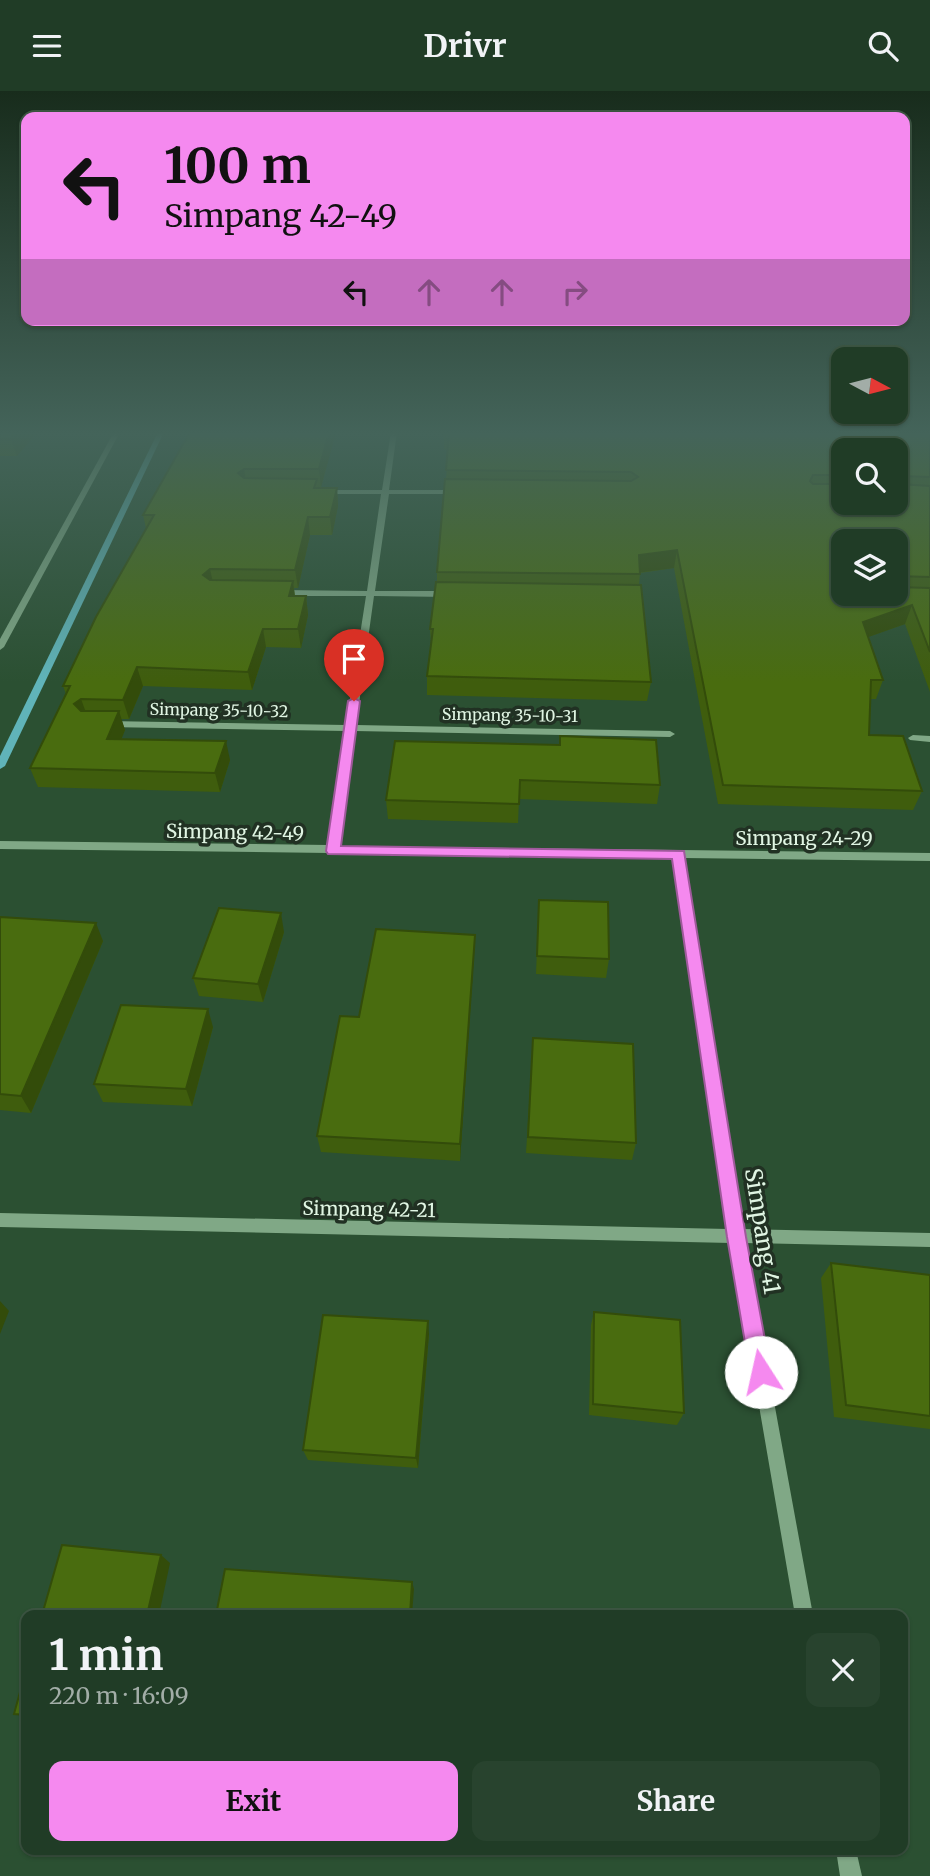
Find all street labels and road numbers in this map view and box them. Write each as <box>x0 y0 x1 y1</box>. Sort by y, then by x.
street label: Simpang 35-10-32 <box>150 699 288 721</box>
street label: Simpang 35-10-31 <box>442 704 578 726</box>
street label: Simpang 42-49 <box>166 819 304 845</box>
street label: Simpang 24-29 <box>735 826 873 850</box>
street label: Simpang 41 <box>739 1166 787 1296</box>
street label: Simpang 42-21 <box>302 1196 436 1222</box>

